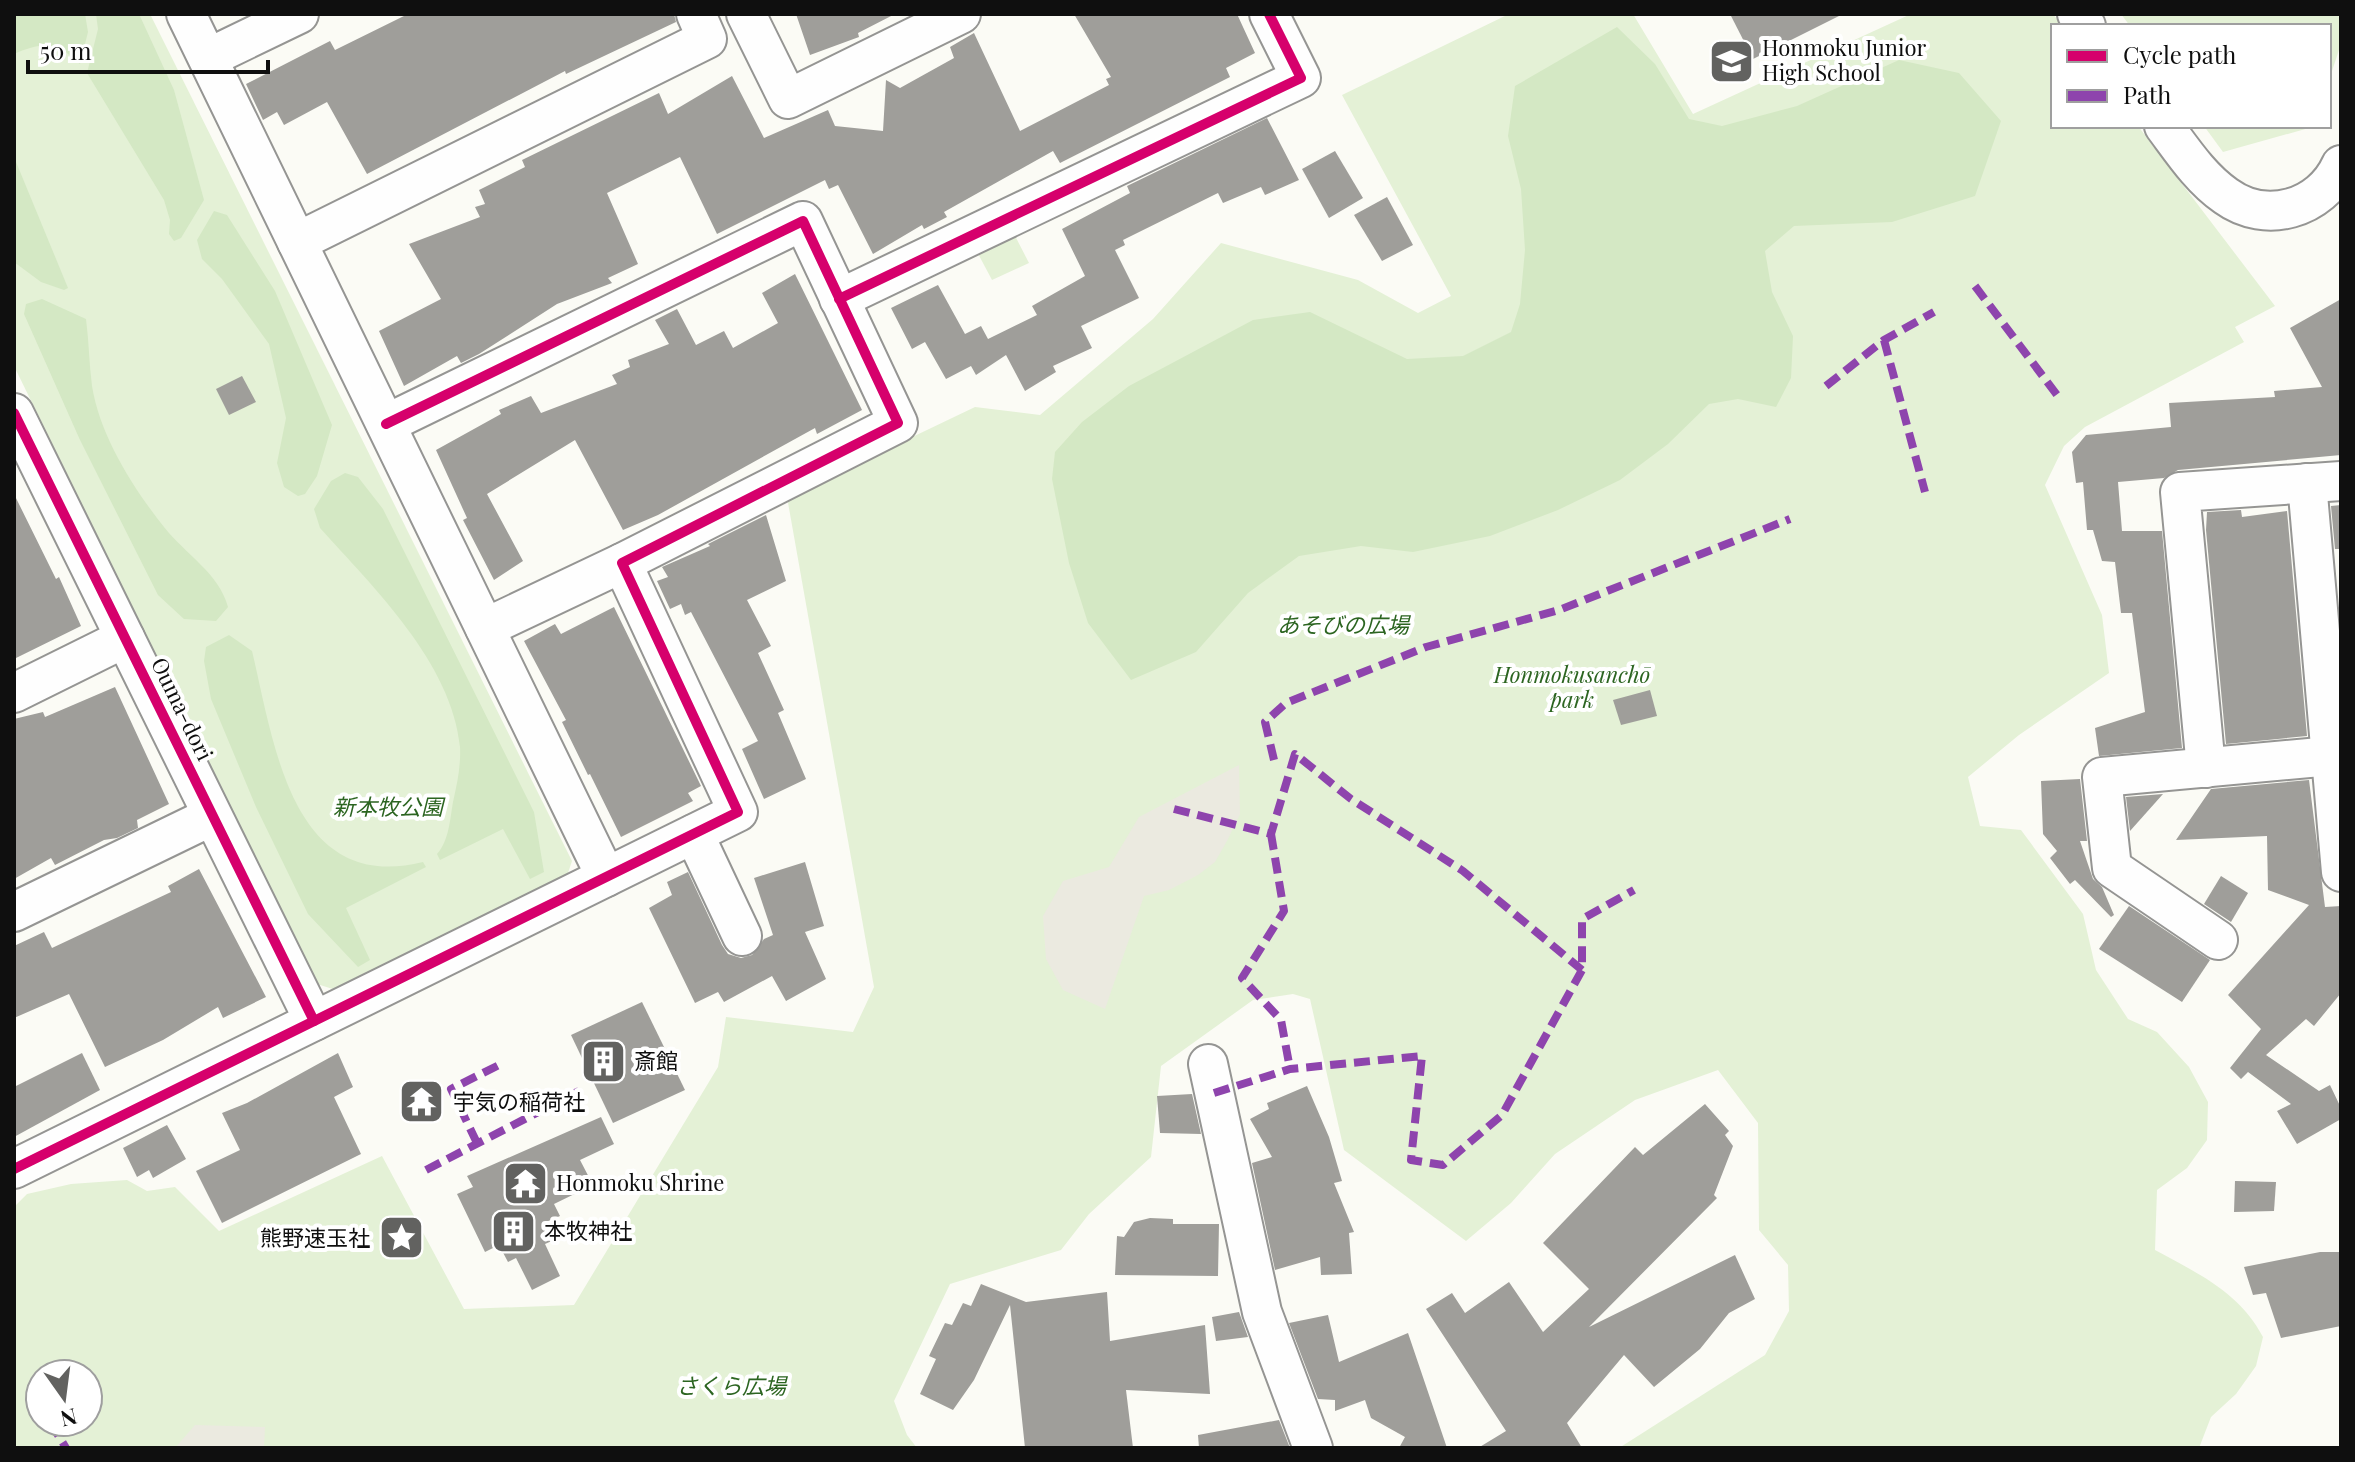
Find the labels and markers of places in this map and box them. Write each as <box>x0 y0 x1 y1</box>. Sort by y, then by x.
place label: Honmoku Junior High School <box>1762 32 1926 87</box>
school or university icon: Honmoku Junior High School <box>1707 37 1755 85</box>
building icon: 斎館 <box>579 1037 627 1085</box>
place label: 斎館 <box>634 1045 678 1075</box>
temple icon: 宇気の稲荷社 <box>398 1078 446 1126</box>
place label: 宇気の稲荷社 <box>453 1086 585 1116</box>
temple icon: Honmoku Shrine <box>501 1159 549 1207</box>
place label: Honmoku Shrine <box>556 1167 725 1197</box>
building icon: 本牧神社 <box>489 1207 537 1255</box>
place icon: 熊野速玉社 <box>377 1214 425 1262</box>
place label: 本牧神社 <box>544 1215 632 1245</box>
place label: 熊野速玉社 <box>260 1222 370 1252</box>

